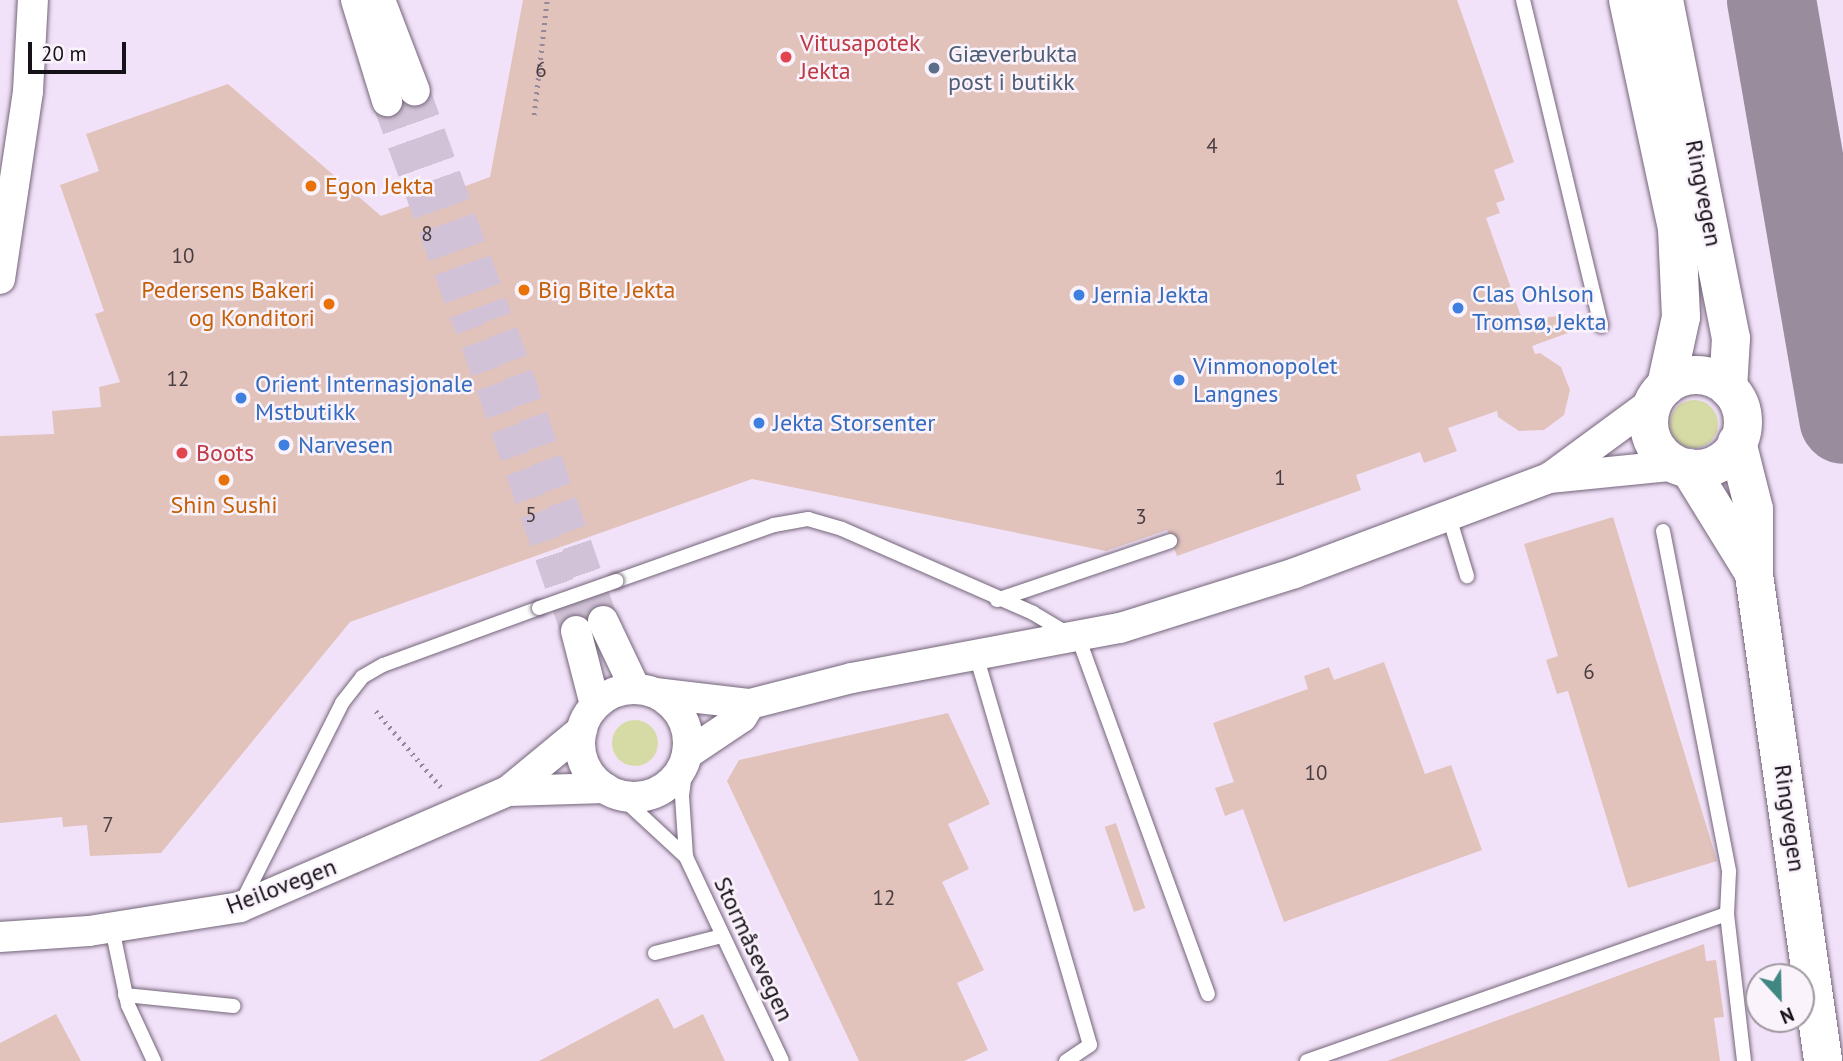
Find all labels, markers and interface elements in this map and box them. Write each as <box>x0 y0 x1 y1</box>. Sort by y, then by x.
scale bar <box>32 28 130 72</box>
place label: Vitusapotek Jekta <box>800 29 921 85</box>
text: 20 m <box>41 40 87 67</box>
place label: Giæverbukta post i butikk <box>948 40 1077 96</box>
marker: Vitusapotek Jekta <box>778 49 794 65</box>
house number: 6 <box>535 57 547 83</box>
marker: Giæverbukta post i butikk <box>926 60 942 76</box>
house number: 4 <box>1206 133 1218 159</box>
street label: Ringvegen <box>1680 137 1728 249</box>
place label: Egon Jekta <box>325 172 434 200</box>
marker: Egon Jekta <box>303 178 319 194</box>
house number: 8 <box>421 221 433 247</box>
house number: 10 <box>172 243 194 269</box>
place label: Pedersens Bakeri og Konditori <box>141 276 315 332</box>
place label: Big Bite Jekta <box>538 276 675 304</box>
place label: Clas Ohlson Tromsø, Jekta <box>1472 280 1609 336</box>
place label: Jernia Jekta <box>1093 281 1209 309</box>
marker: Big Bite Jekta <box>516 282 532 298</box>
marker: Jernia Jekta <box>1071 287 1087 303</box>
marker: Pedersens Bakeri og Konditori <box>321 296 337 312</box>
marker: Clas Ohlson Tromsø, Jekta <box>1450 300 1466 316</box>
place label: Vinmonopolet Langnes <box>1193 352 1338 408</box>
house number: 12 <box>167 366 189 392</box>
place label: Orient Internasjonale Mstbutikk <box>255 370 473 426</box>
marker: Vinmonopolet Langnes <box>1171 372 1187 388</box>
marker: Orient Internasjonale Mstbutikk <box>233 390 249 406</box>
place label: Jekta Storsenter <box>773 409 935 437</box>
marker: Jekta Storsenter <box>751 415 767 431</box>
place label: Narvesen <box>298 431 393 459</box>
marker: Narvesen <box>276 437 292 453</box>
place label: Boots <box>196 439 254 467</box>
marker: Boots <box>174 445 190 461</box>
house number: 1 <box>1274 465 1286 491</box>
marker: Shin Sushi <box>216 472 232 488</box>
place label: Shin Sushi <box>170 491 278 519</box>
house number: 5 <box>525 502 537 528</box>
house number: 3 <box>1135 504 1147 530</box>
house number: 6 <box>1583 659 1595 685</box>
house number: 10 <box>1305 760 1327 786</box>
street label: Ringvegen <box>1768 762 1812 874</box>
house number: 7 <box>102 812 114 838</box>
street label: Heilovegen <box>222 852 340 920</box>
street label: Stormåsevegen <box>708 872 800 1026</box>
house number: 12 <box>873 885 895 911</box>
north arrow <box>1745 963 1815 1033</box>
text: N <box>1777 1002 1797 1029</box>

